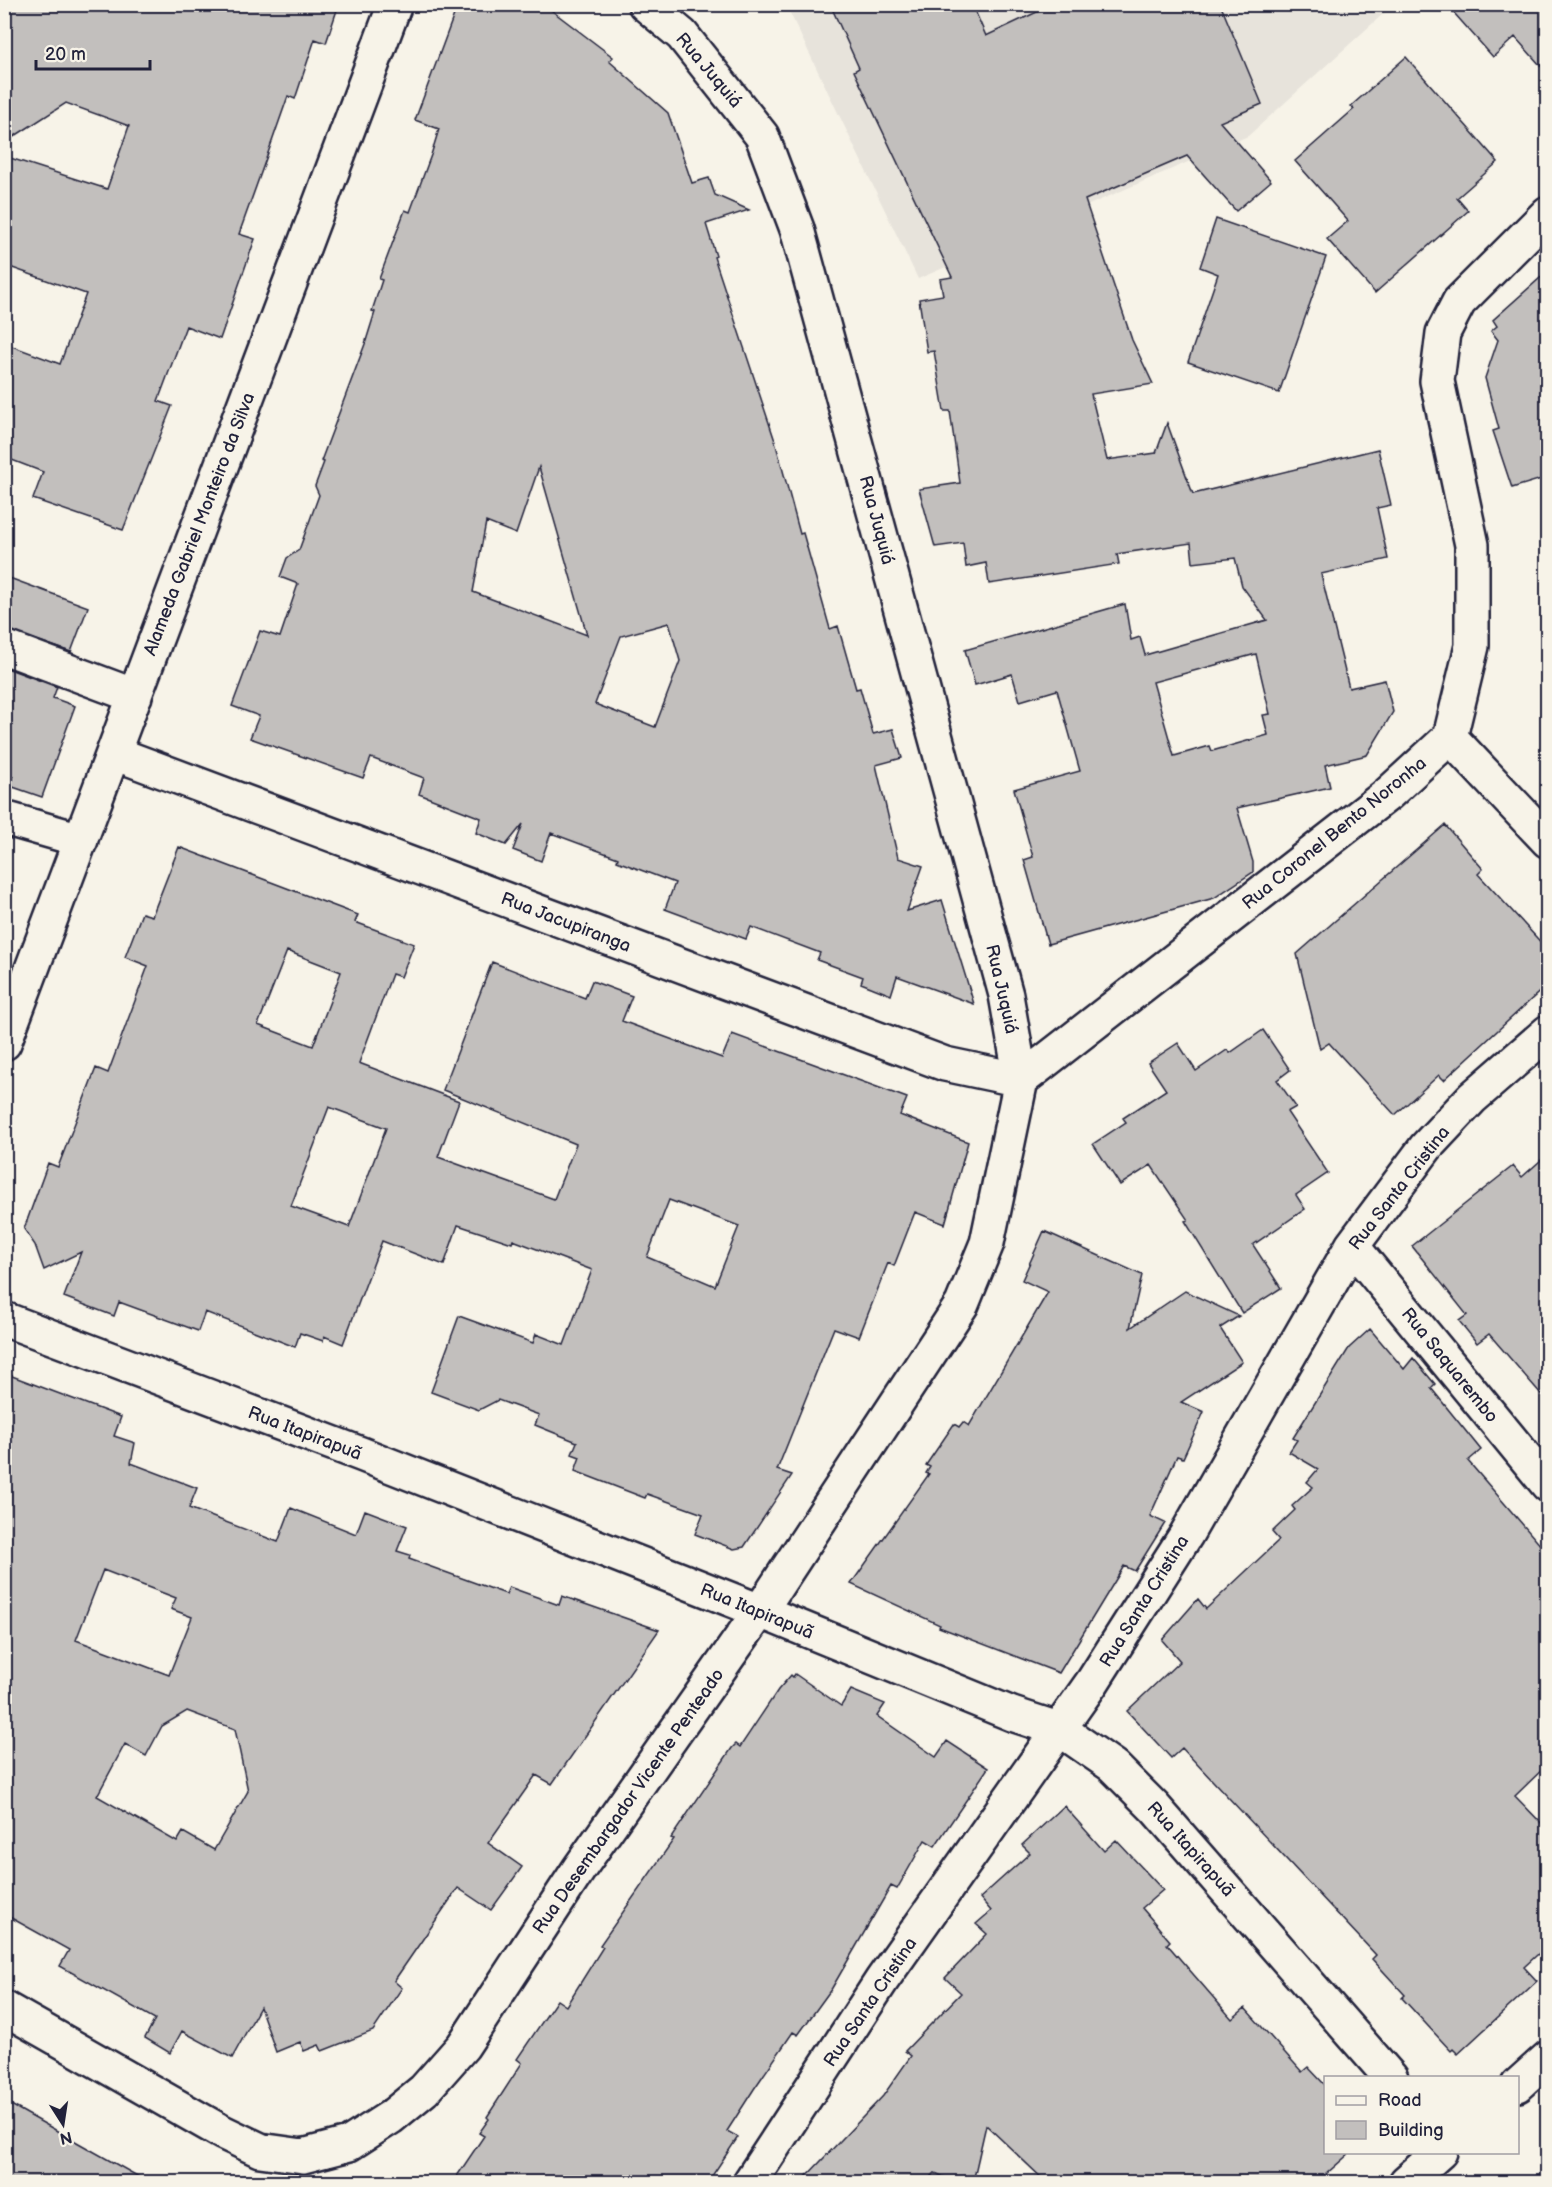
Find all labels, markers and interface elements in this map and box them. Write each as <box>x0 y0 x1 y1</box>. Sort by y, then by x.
street label: Rua Juquiá <box>671 29 746 112</box>
scale bar <box>36 33 150 71</box>
text: 20 m <box>45 44 86 65</box>
street label: Alameda Gabriel Monteiro da Silva <box>140 390 259 659</box>
street label: Rua Juquiá <box>855 473 898 567</box>
street label: Rua Coronel Bento Noronha <box>1238 753 1431 914</box>
street label: Rua Jacupiranga <box>498 888 634 957</box>
street label: Rua Juquiá <box>981 942 1022 1036</box>
street label: Rua Santa Cristina <box>1345 1122 1454 1254</box>
street label: Rua Saquarembo <box>1397 1304 1502 1427</box>
street label: Rua Itapirapuã <box>245 1402 365 1465</box>
street label: Rua Santa Cristina <box>1095 1532 1193 1671</box>
street label: Rua Itapirapuã <box>697 1579 816 1644</box>
street label: Rua Desembargador Vicente Penteado <box>528 1665 728 1938</box>
street label: Rua Itapirapuã <box>1143 1798 1239 1901</box>
street label: Rua Santa Cristina <box>819 1934 921 2071</box>
legend <box>1324 2076 1519 2154</box>
text: Road <box>1378 2090 1422 2111</box>
north arrow <box>33 2094 93 2154</box>
text: Building <box>1378 2120 1444 2141</box>
text: N <box>58 2127 74 2148</box>

